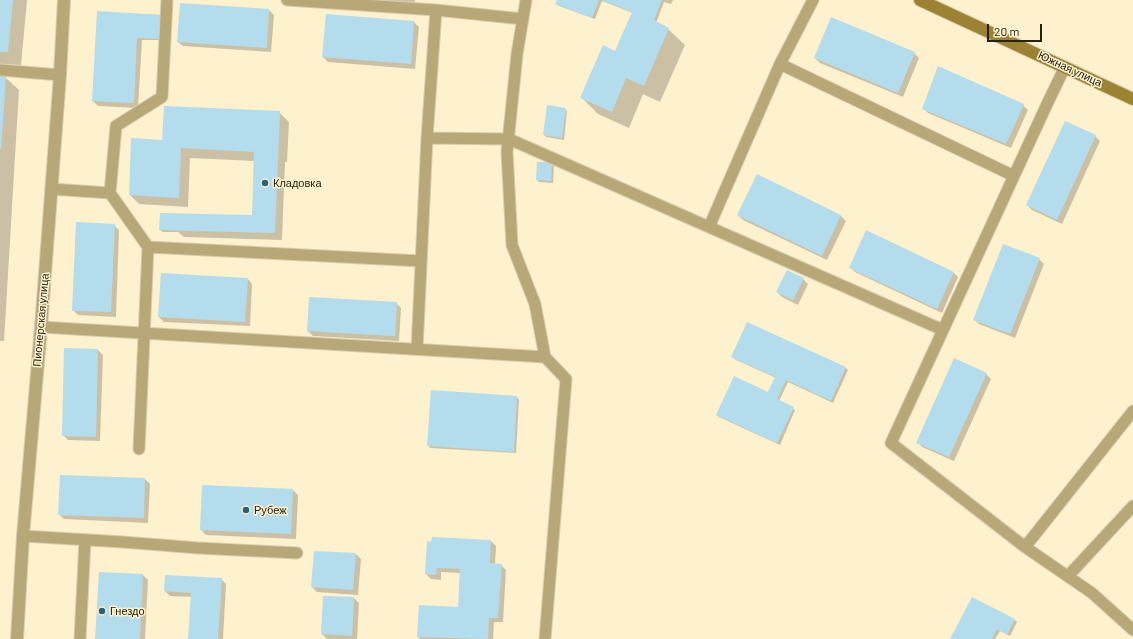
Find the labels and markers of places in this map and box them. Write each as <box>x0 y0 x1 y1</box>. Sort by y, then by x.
place label: Кладовка <box>273 176 321 190</box>
marker: Кладовка <box>260 178 270 188</box>
place label: Рубеж <box>254 503 286 517</box>
marker: Рубеж <box>241 505 251 515</box>
place label: Гнездо <box>110 604 145 618</box>
marker: Гнездо <box>97 606 107 616</box>

